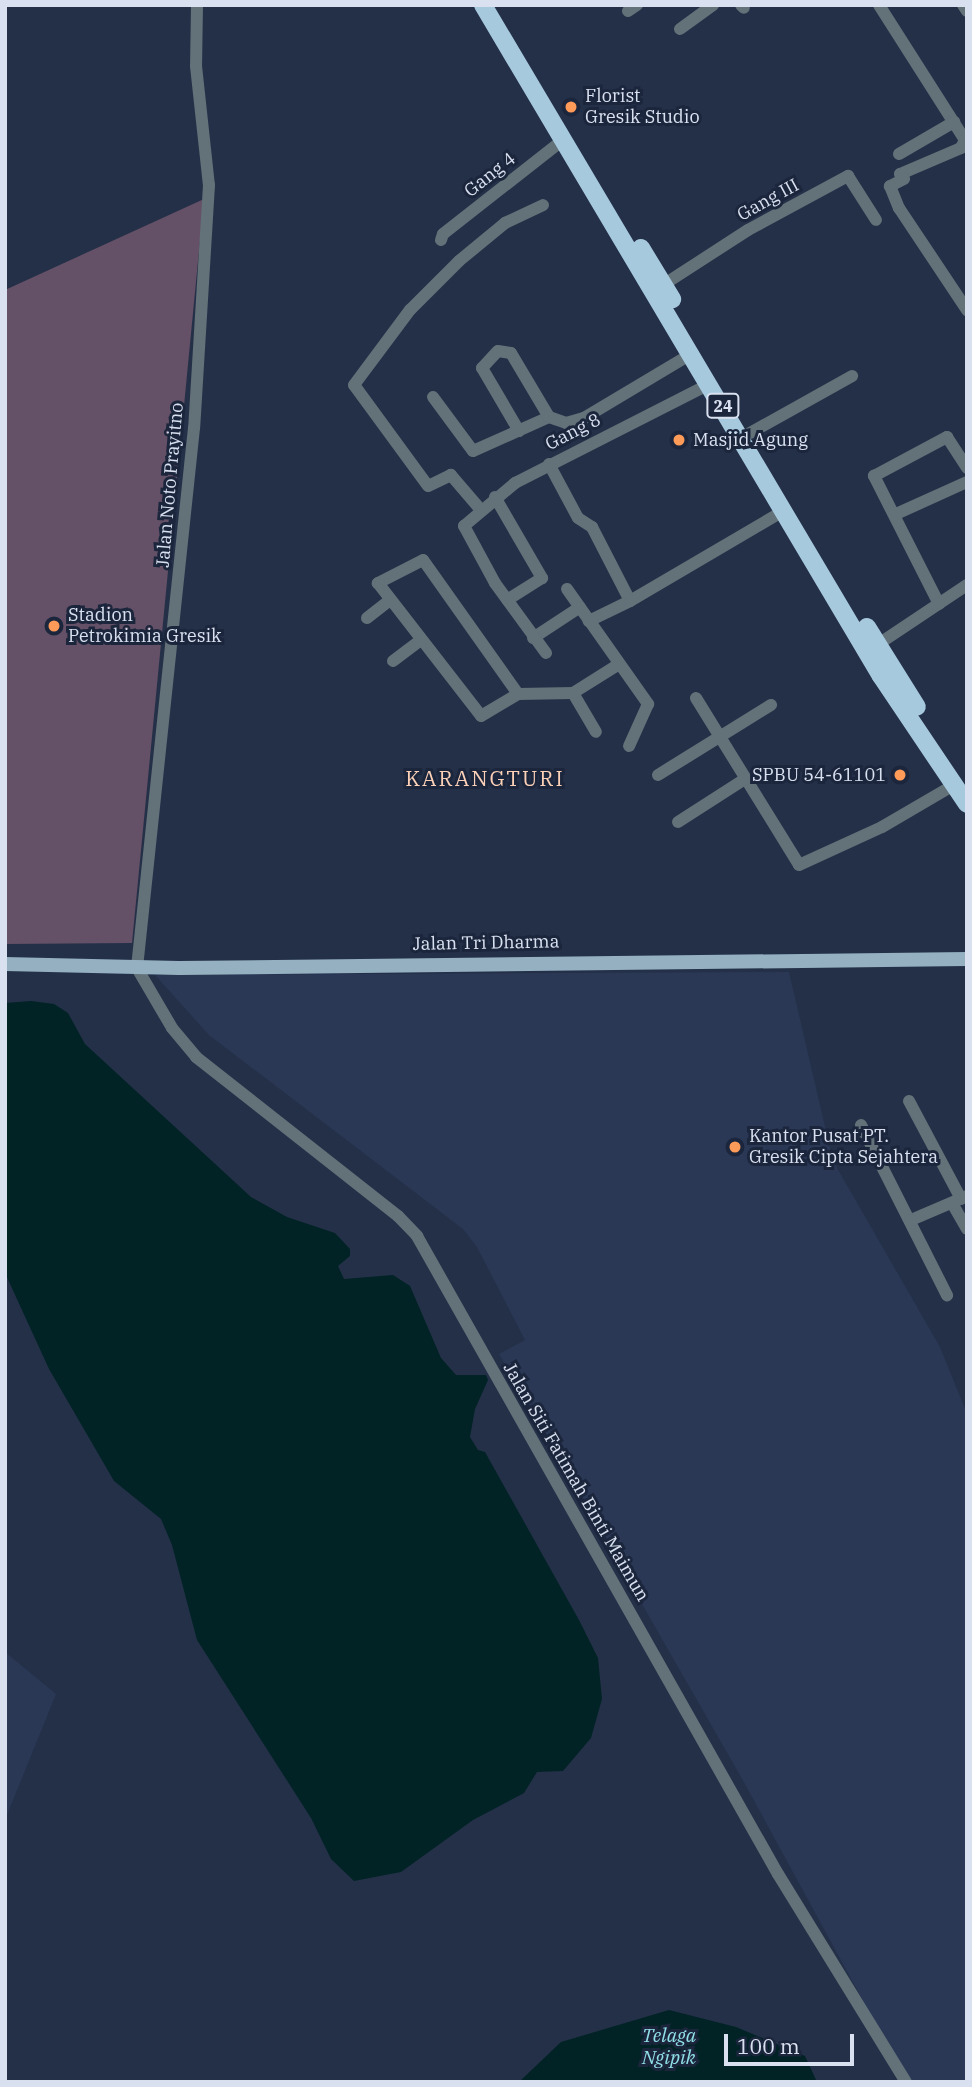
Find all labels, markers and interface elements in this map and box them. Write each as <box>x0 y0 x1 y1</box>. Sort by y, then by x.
place label: Florist Gresik Studio <box>585 86 700 128</box>
marker: Florist Gresik Studio <box>563 99 579 115</box>
street label: Gang 4 <box>460 148 520 202</box>
street label: Gang III <box>733 174 803 226</box>
road number: 24 <box>706 394 740 418</box>
street label: Jalan Noto Prayitno <box>152 402 188 568</box>
street label: Gang 8 <box>542 409 604 455</box>
place label: Masjid Agung <box>693 429 808 451</box>
marker: Masjid Agung <box>671 432 687 448</box>
place label: Stadion Petrokimia Gresik <box>68 605 222 648</box>
marker: Stadion Petrokimia Gresik <box>46 618 62 634</box>
place label: SPBU 54-61101 <box>752 764 886 786</box>
district label: KARANGTURI <box>407 765 563 791</box>
marker: SPBU 54-61101 <box>892 767 908 783</box>
street label: Jalan Tri Dharma <box>412 931 560 955</box>
place label: Kantor Pusat PT. Gresik Cipta Sejahtera <box>749 1126 938 1168</box>
marker: Kantor Pusat PT. Gresik Cipta Sejahtera <box>727 1139 743 1155</box>
street label: Jalan Siti Fatimah Binti Maimun <box>499 1359 653 1605</box>
scale bar <box>727 2021 856 2064</box>
water label: Telaga Ngipik <box>642 2025 696 2069</box>
text: 100 m <box>737 2032 800 2060</box>

